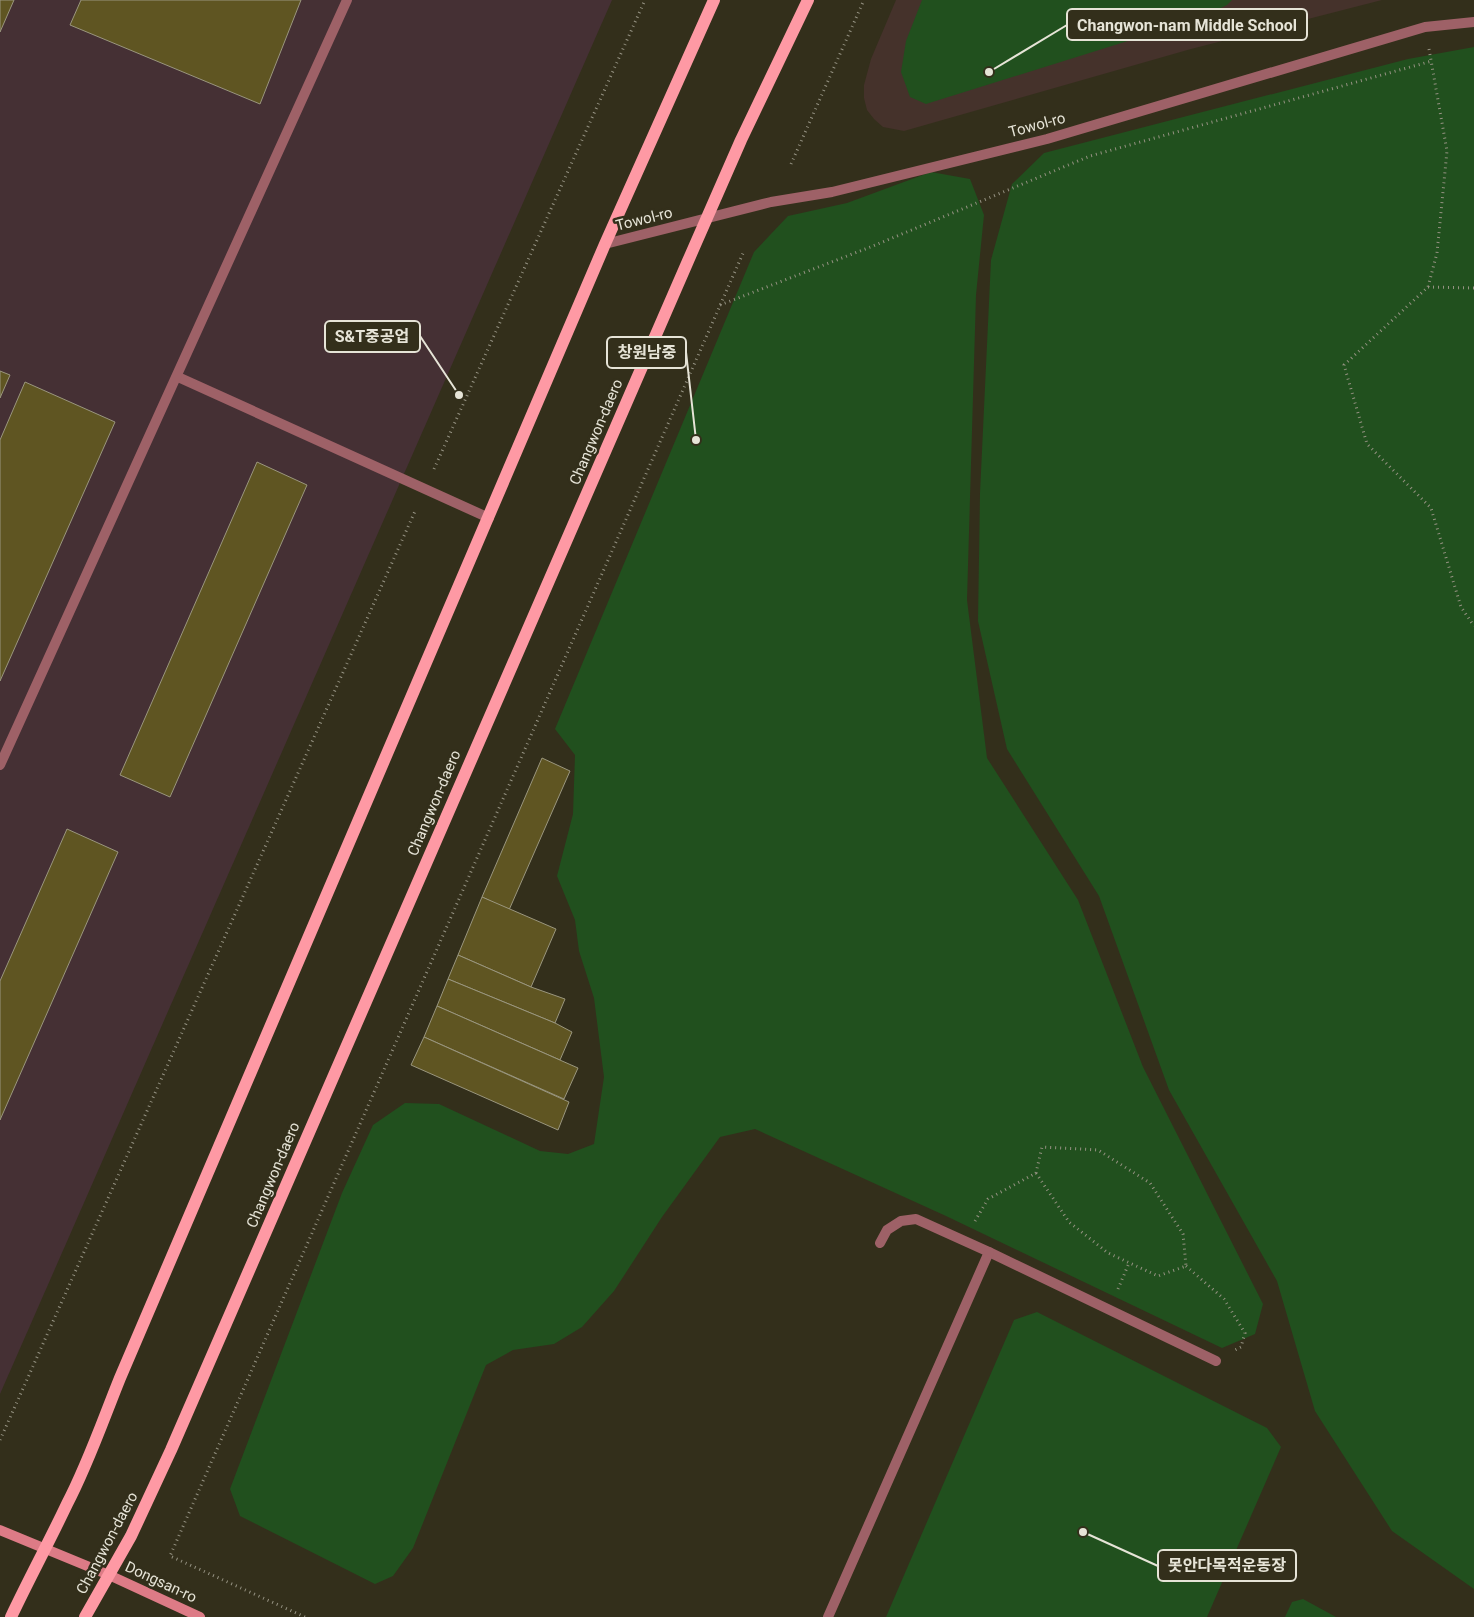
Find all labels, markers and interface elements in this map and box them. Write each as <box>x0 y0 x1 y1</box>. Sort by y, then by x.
callout: Changwon-nam Middle School <box>1067 9 1307 40</box>
text: Changwon-nam Middle School <box>1077 16 1297 35</box>
street label: Towol-ro <box>1007 109 1067 141</box>
street label: Towol-ro <box>614 203 674 235</box>
callout: S&T중공업 <box>325 321 420 352</box>
text: S&T중공업 <box>335 327 409 346</box>
callout: 창원남중 <box>607 337 686 368</box>
text: 창원남중 <box>618 343 676 362</box>
street label: Changwon-daero <box>566 376 626 488</box>
street label: Changwon-daero <box>404 747 464 859</box>
street label: Changwon-daero <box>243 1119 303 1231</box>
street label: Changwon-daero <box>72 1489 142 1597</box>
callout: 못안다목적운동장 <box>1158 1550 1296 1581</box>
text: 못안다목적운동장 <box>1168 1556 1286 1575</box>
street label: Dongsan-ro <box>122 1558 200 1606</box>

